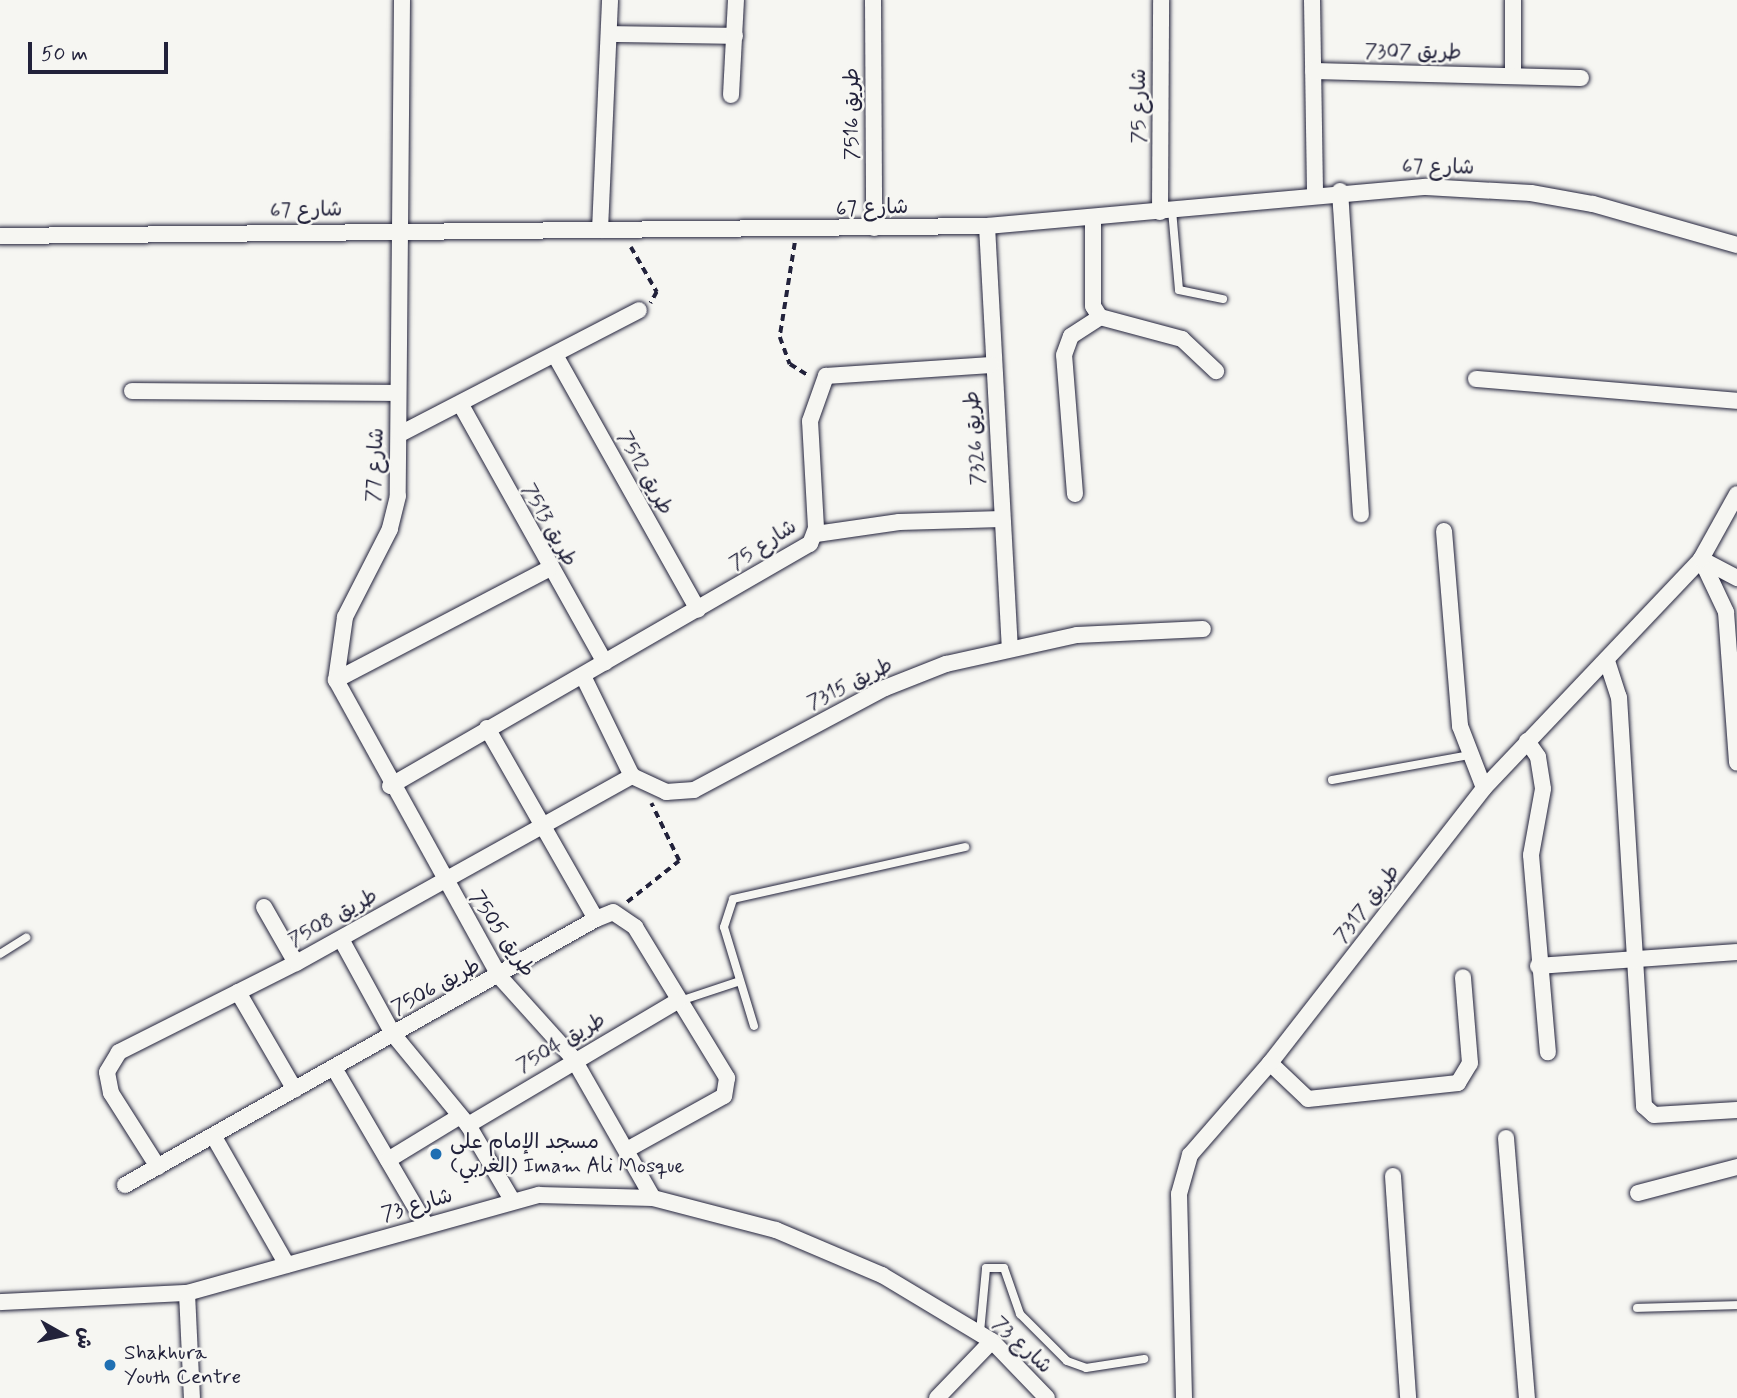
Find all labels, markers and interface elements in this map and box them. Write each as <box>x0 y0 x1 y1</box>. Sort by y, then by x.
scale bar <box>32 28 172 72</box>
street label: طريق 7307 <box>1364 39 1462 65</box>
text: 50 m <box>41 40 88 68</box>
street label: طريق 7516 <box>839 68 865 160</box>
street label: شارع 75 <box>1126 68 1152 144</box>
street label: شارع 67 <box>1402 154 1474 180</box>
street label: شارع 67 <box>835 194 909 222</box>
street label: شارع 67 <box>270 197 342 223</box>
street label: طريق 7326 <box>959 390 991 486</box>
street label: شارع 77 <box>360 427 390 503</box>
street label: طريق 7512 <box>612 427 678 519</box>
street label: طريق 7513 <box>516 479 582 571</box>
street label: شارع 75 <box>725 514 801 576</box>
street label: طريق 7315 <box>803 652 897 716</box>
street label: طريق 7317 <box>1329 860 1405 948</box>
street label: طريق 7508 <box>284 883 382 953</box>
street label: طريق 7505 <box>464 886 540 982</box>
street label: طريق 7506 <box>387 953 485 1021</box>
street label: طريق 7504 <box>512 1007 610 1079</box>
place label: مسجد الإمام علي (الغربي) Imam Ali Mosque <box>450 1129 685 1179</box>
marker: مسجد الإمام علي (الغربي) Imam Ali Mosque <box>428 1146 444 1162</box>
street label: شارع 73 <box>379 1183 455 1227</box>
north arrow <box>28 1300 98 1370</box>
street label: شارع 73 <box>987 1311 1057 1379</box>
text: ش <box>70 1326 98 1351</box>
place label: Shakhura Youth Centre <box>124 1340 241 1390</box>
marker: Shakhura Youth Centre <box>102 1357 118 1373</box>

